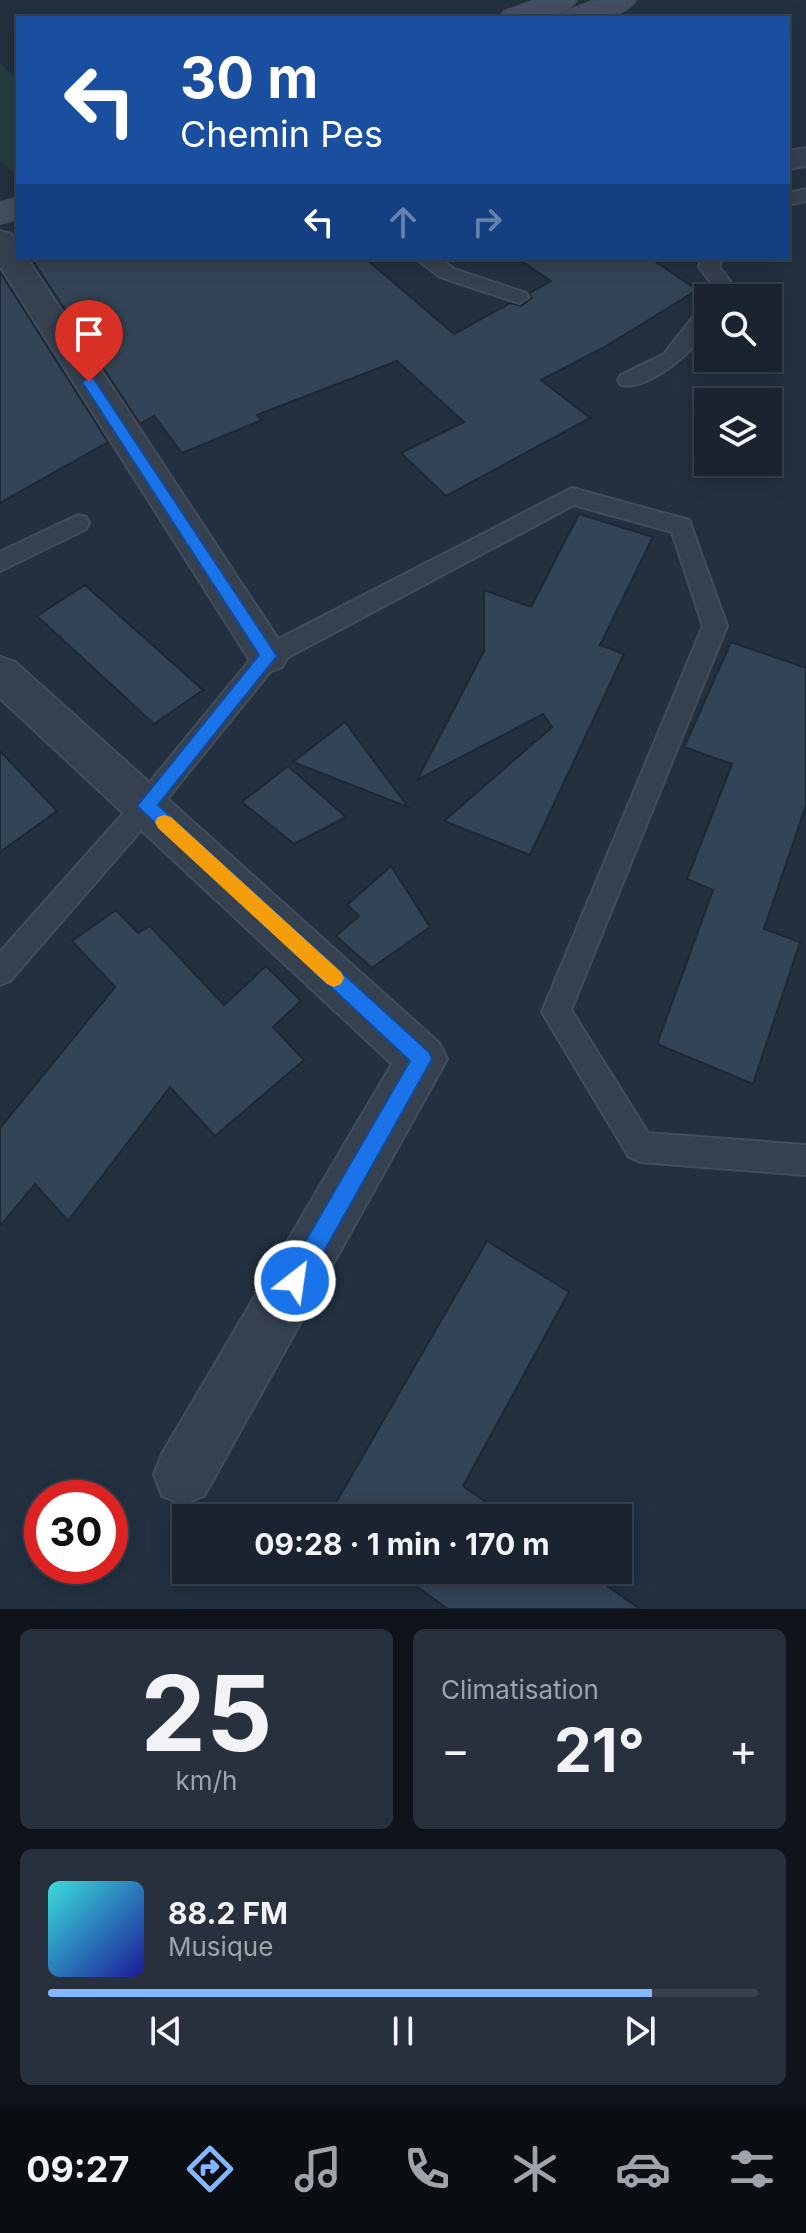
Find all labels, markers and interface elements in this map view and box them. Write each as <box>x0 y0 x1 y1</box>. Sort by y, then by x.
text: 30 m <box>180 44 318 112</box>
icon: left <box>48 48 152 152</box>
text: Chemin Pes <box>180 112 383 156</box>
icon: left <box>297 200 341 244</box>
icon: ahead <box>381 200 425 244</box>
icon: right <box>465 200 509 244</box>
map controls <box>694 284 782 476</box>
button: search <box>694 284 782 372</box>
pin <box>55 300 123 382</box>
icon: arrive <box>67 312 111 356</box>
button: layers <box>694 388 782 476</box>
position arrow <box>253 1239 337 1323</box>
speed limit sign: 30 <box>24 1480 128 1584</box>
text: 09:28 · 1 min · 170 m <box>254 1526 550 1562</box>
text: 25 <box>141 1650 272 1776</box>
text: Climatisation <box>441 1674 599 1705</box>
text: 21° <box>554 1714 645 1786</box>
text: − <box>441 1723 470 1777</box>
text: + <box>729 1723 758 1777</box>
text: km/h <box>176 1765 237 1796</box>
text: 88.2 FM <box>168 1895 288 1931</box>
text: Musique <box>168 1931 273 1962</box>
icon: previous <box>144 2009 188 2053</box>
icon: pause <box>381 2009 425 2053</box>
icon: next <box>618 2009 662 2053</box>
icon: directions <box>182 2141 238 2197</box>
icon: music <box>290 2141 346 2197</box>
icon: phone <box>399 2141 455 2197</box>
icon: climate <box>507 2141 563 2197</box>
icon: car <box>615 2141 671 2197</box>
icon: filters <box>724 2141 780 2197</box>
text: 09:27 <box>26 2147 129 2191</box>

